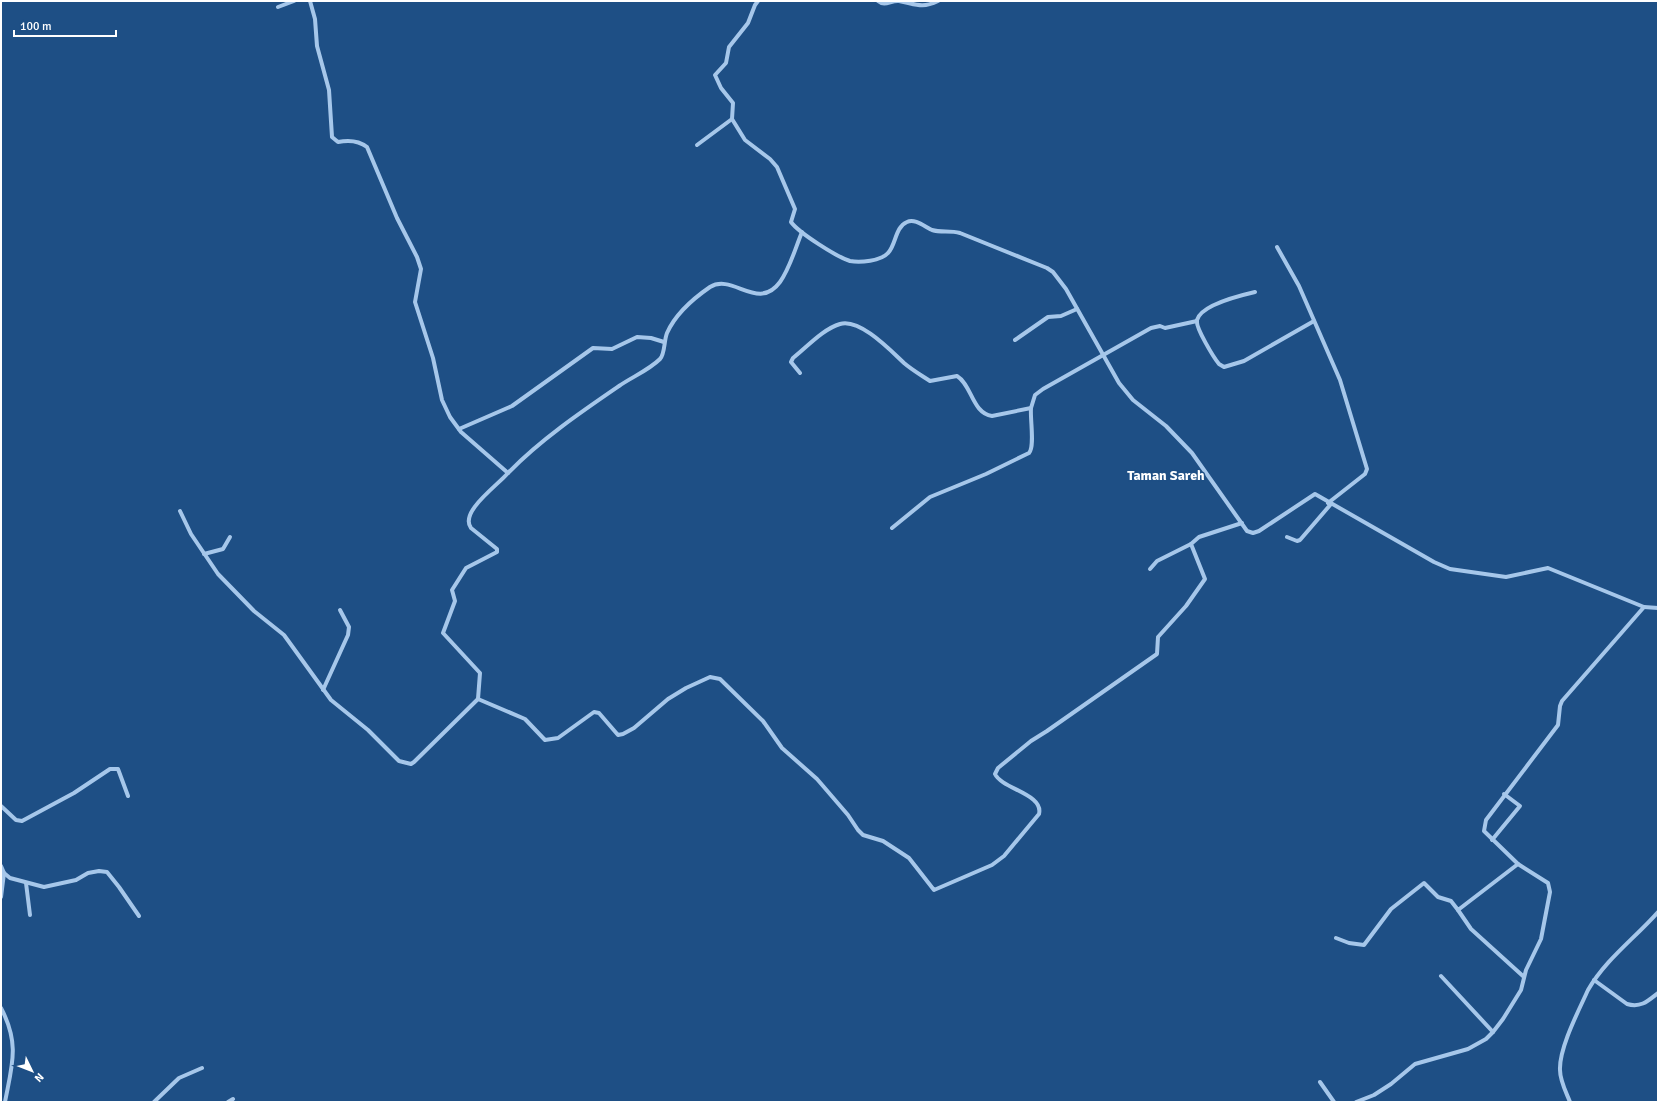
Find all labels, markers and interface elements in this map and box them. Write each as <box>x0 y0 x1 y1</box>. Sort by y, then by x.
scale bar <box>14 12 116 38</box>
text: 100 m <box>20 19 52 34</box>
district label: Taman Sareh <box>1127 467 1205 484</box>
north arrow <box>12 1051 52 1091</box>
text: N <box>32 1070 46 1085</box>

